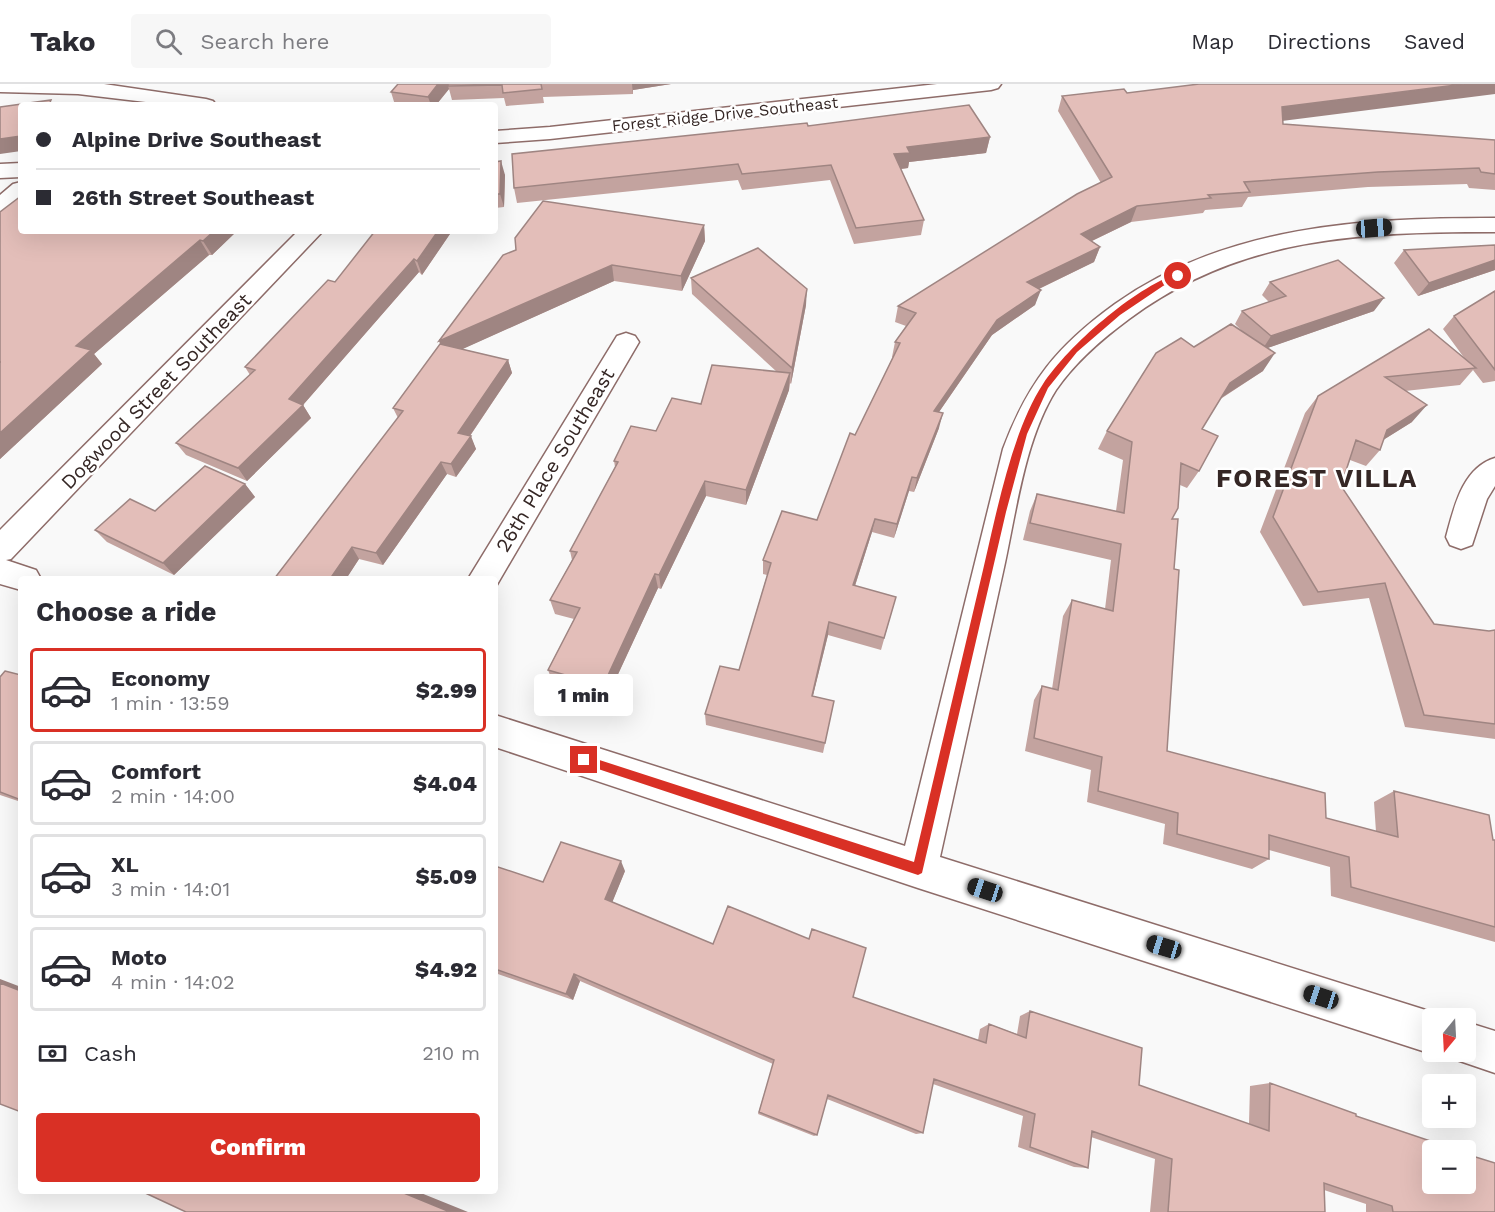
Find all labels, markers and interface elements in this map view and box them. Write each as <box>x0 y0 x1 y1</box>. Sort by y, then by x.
search box <box>131 14 551 68</box>
text: Tako <box>30 25 95 58</box>
icon: search <box>152 25 185 58</box>
text: Search here <box>200 29 329 54</box>
text: Map <box>1191 29 1234 54</box>
text: Directions <box>1267 29 1371 54</box>
text: Saved <box>1404 29 1465 54</box>
street label: Forest Ridge Drive Southeast <box>611 93 839 135</box>
text: Alpine Drive Southeast <box>72 127 321 152</box>
text: 26th Street Southeast <box>72 185 314 210</box>
car <box>1355 218 1393 238</box>
route start <box>1164 262 1191 289</box>
street label: Dogwood Street Southeast <box>56 288 257 494</box>
street label: 26th Place Southeast <box>491 363 620 556</box>
district label: FOREST VILLA <box>1216 463 1418 493</box>
text: Choose a ride <box>36 596 216 628</box>
icon: car <box>39 663 93 717</box>
text: Economy <box>111 666 210 691</box>
callout: 1 min <box>534 673 634 715</box>
text: $2.99 <box>416 678 477 703</box>
text: 1 min <box>558 683 609 707</box>
text: 1 min · 13:59 <box>111 691 230 715</box>
route end <box>570 746 597 773</box>
icon: car <box>39 756 93 810</box>
text: Comfort <box>111 759 201 784</box>
text: $4.04 <box>413 771 477 796</box>
text: 2 min · 14:00 <box>111 784 235 808</box>
icon: car <box>39 849 93 903</box>
text: XL <box>111 852 139 877</box>
text: $5.09 <box>416 864 477 889</box>
car <box>965 876 1005 904</box>
text: 3 min · 14:01 <box>111 877 230 901</box>
car <box>1144 933 1184 961</box>
icon: car <box>39 942 93 996</box>
text: Moto <box>111 945 167 970</box>
text: $4.92 <box>415 957 477 982</box>
text: 4 min · 14:02 <box>111 970 235 994</box>
car <box>1301 983 1341 1011</box>
north arrow <box>1422 1008 1476 1062</box>
map controls <box>1422 1008 1476 1194</box>
icon: cash <box>36 1037 69 1070</box>
text: Cash <box>84 1041 137 1066</box>
text: 210 m <box>422 1041 480 1065</box>
button: + <box>1422 1074 1476 1128</box>
button: Confirm <box>36 1113 480 1182</box>
button: − <box>1422 1140 1476 1194</box>

